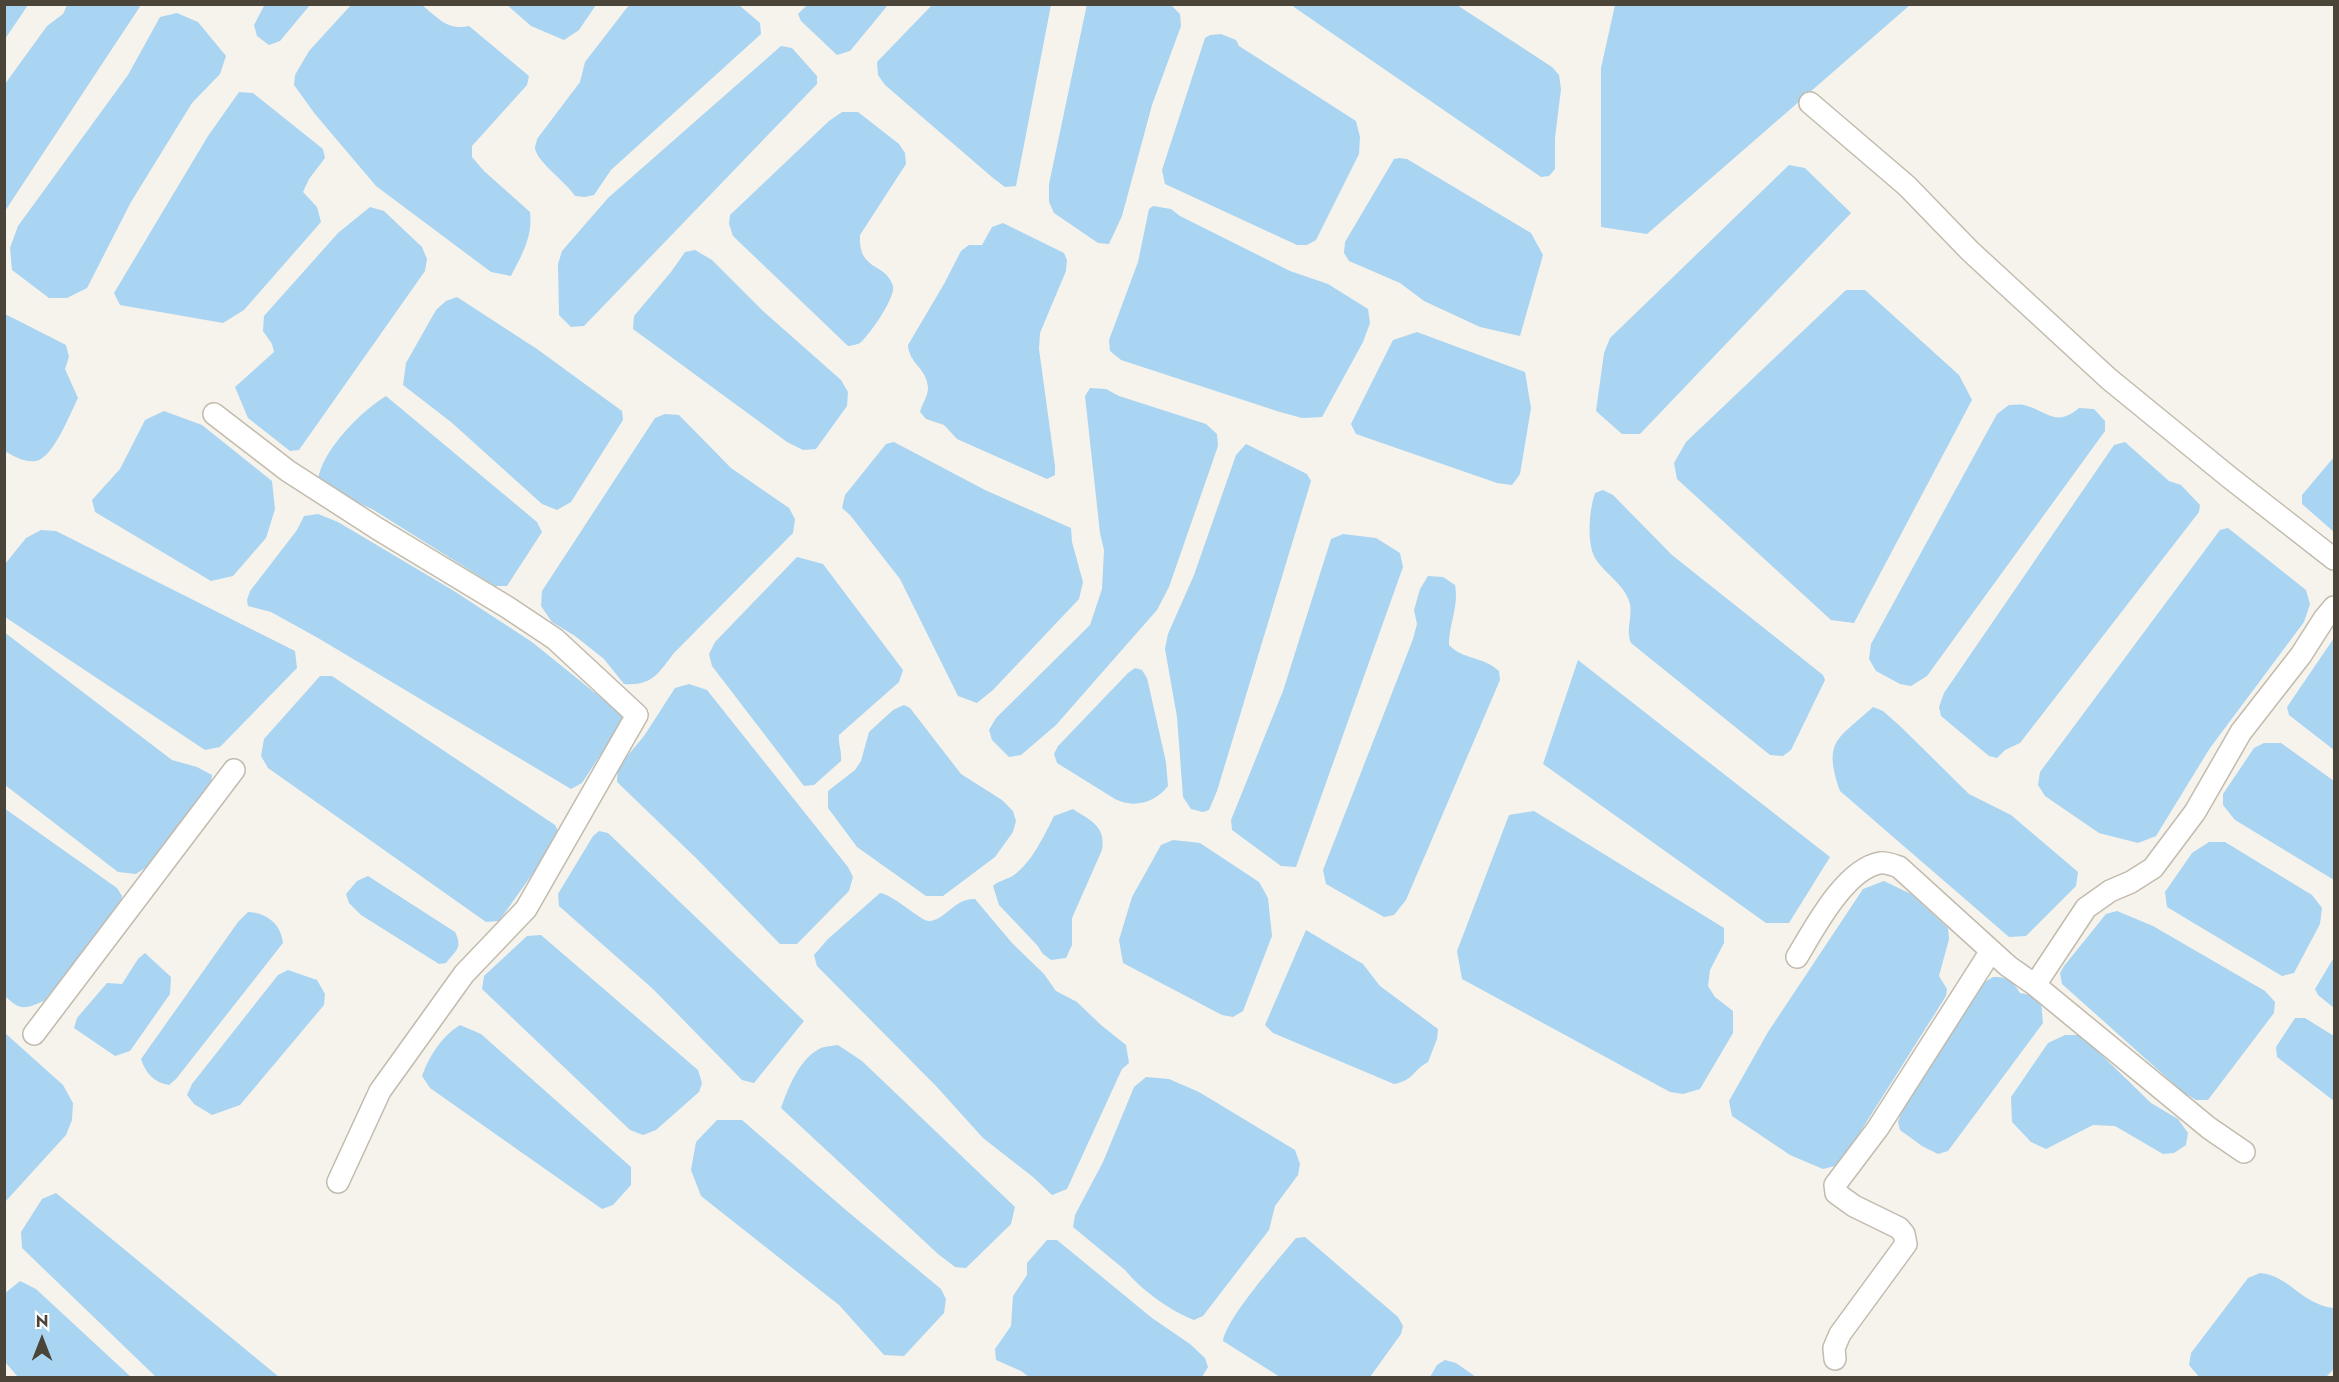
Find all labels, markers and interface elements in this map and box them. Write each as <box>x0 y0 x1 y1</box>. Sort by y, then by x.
north arrow <box>12 1310 72 1370</box>
text: N <box>36 1310 48 1333</box>

